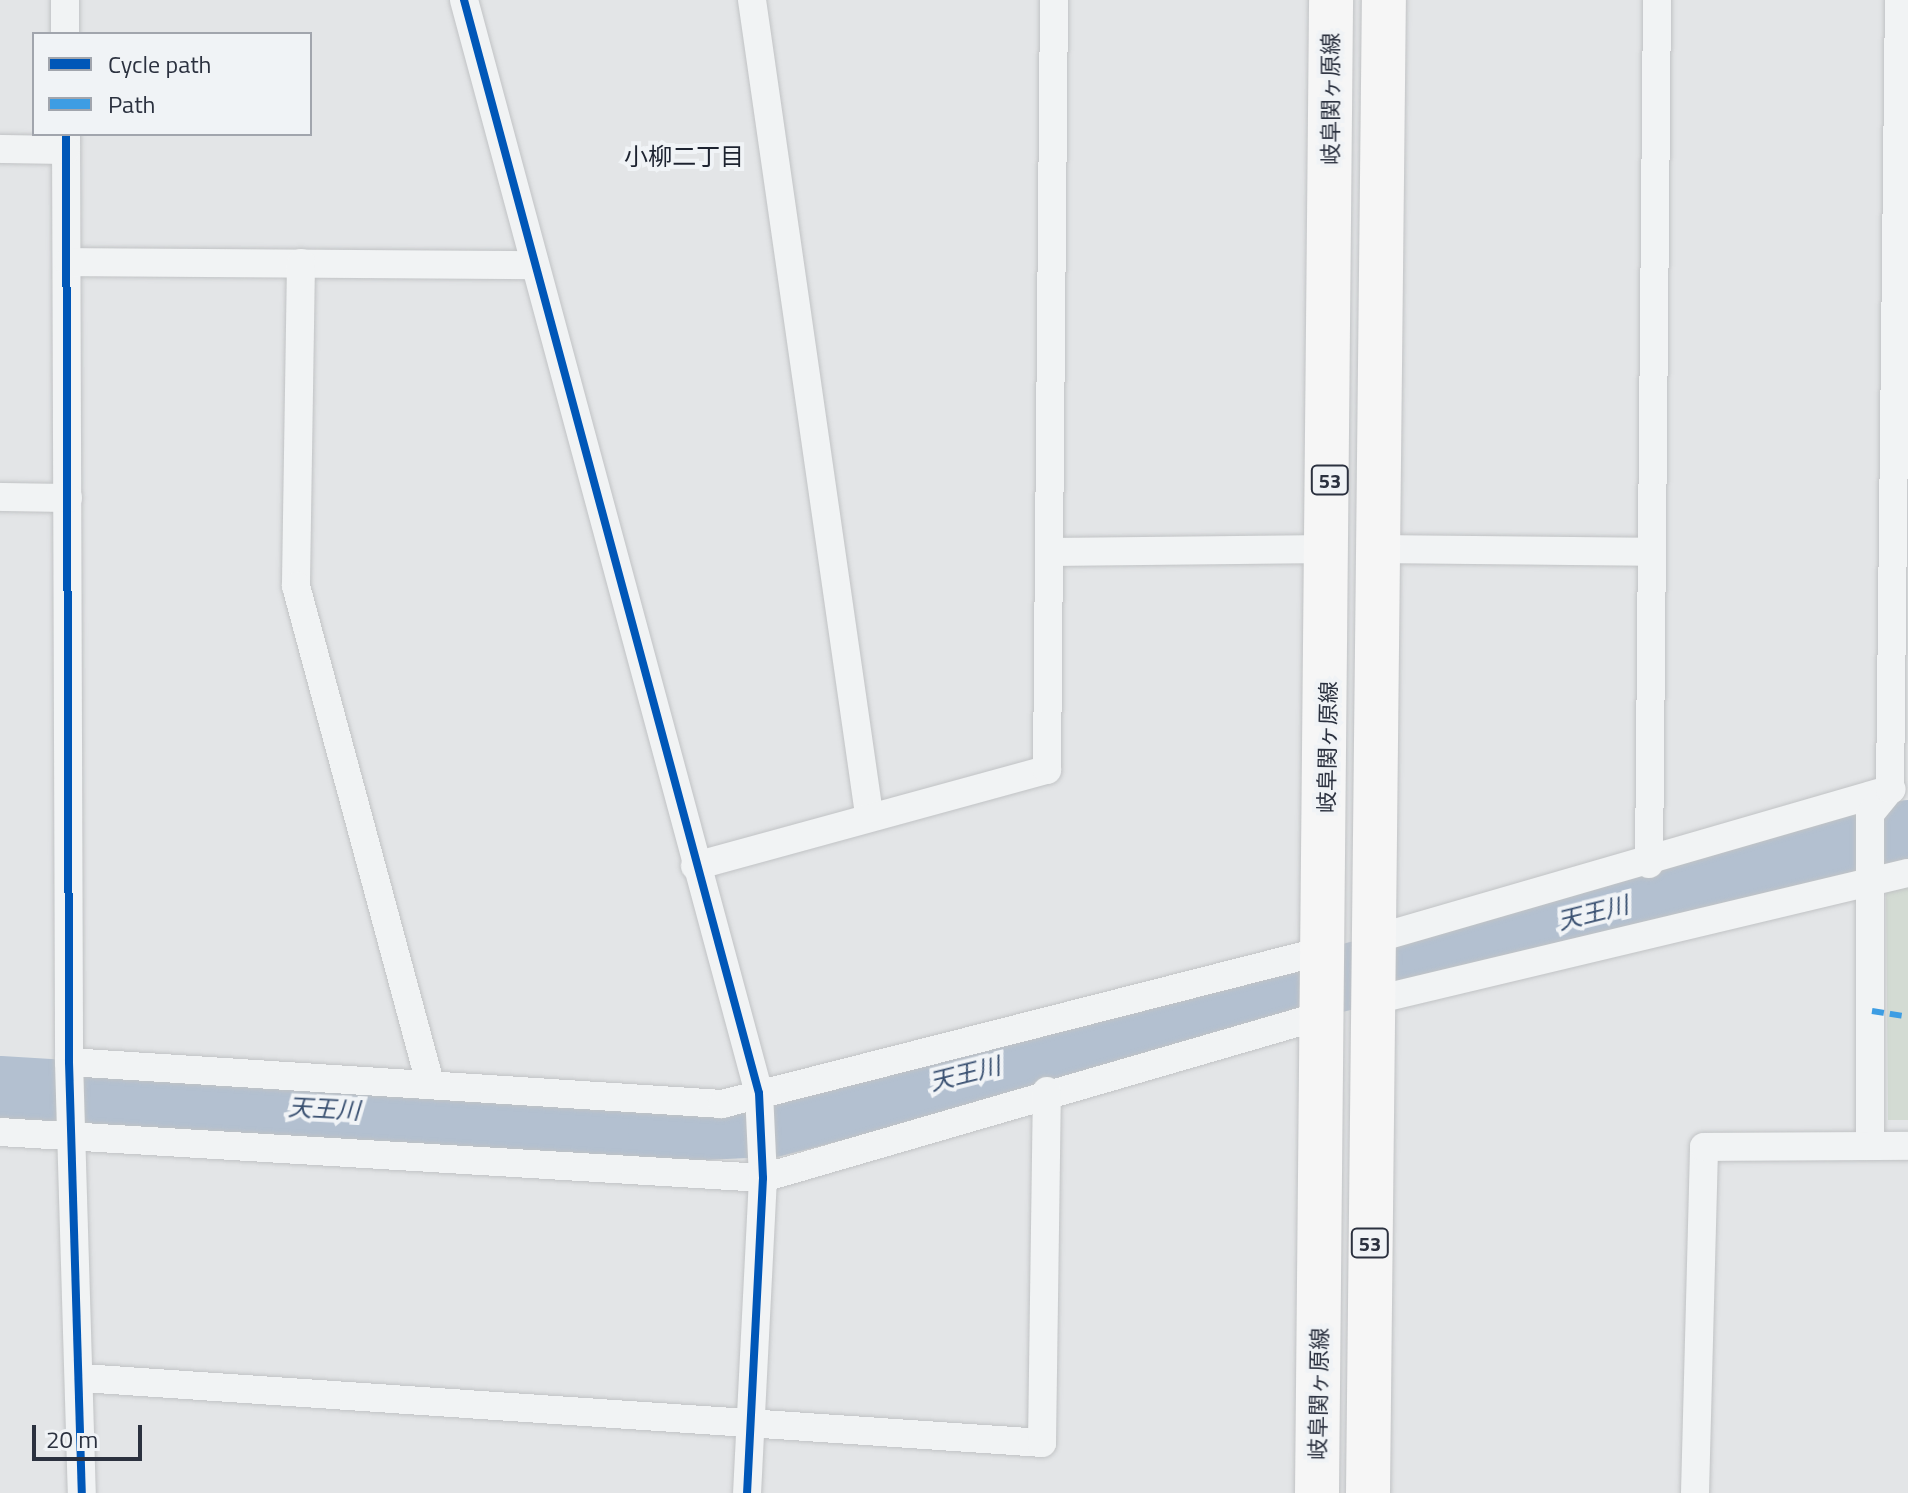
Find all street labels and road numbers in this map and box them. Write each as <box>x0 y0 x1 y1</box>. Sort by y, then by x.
street label: 岐阜関ヶ原線 <box>1318 33 1344 165</box>
road number: 53 <box>1310 464 1350 496</box>
street label: 岐阜関ヶ原線 <box>1314 681 1342 813</box>
road number: 53 <box>1350 1227 1390 1259</box>
street label: 岐阜関ヶ原線 <box>1305 1328 1333 1460</box>

